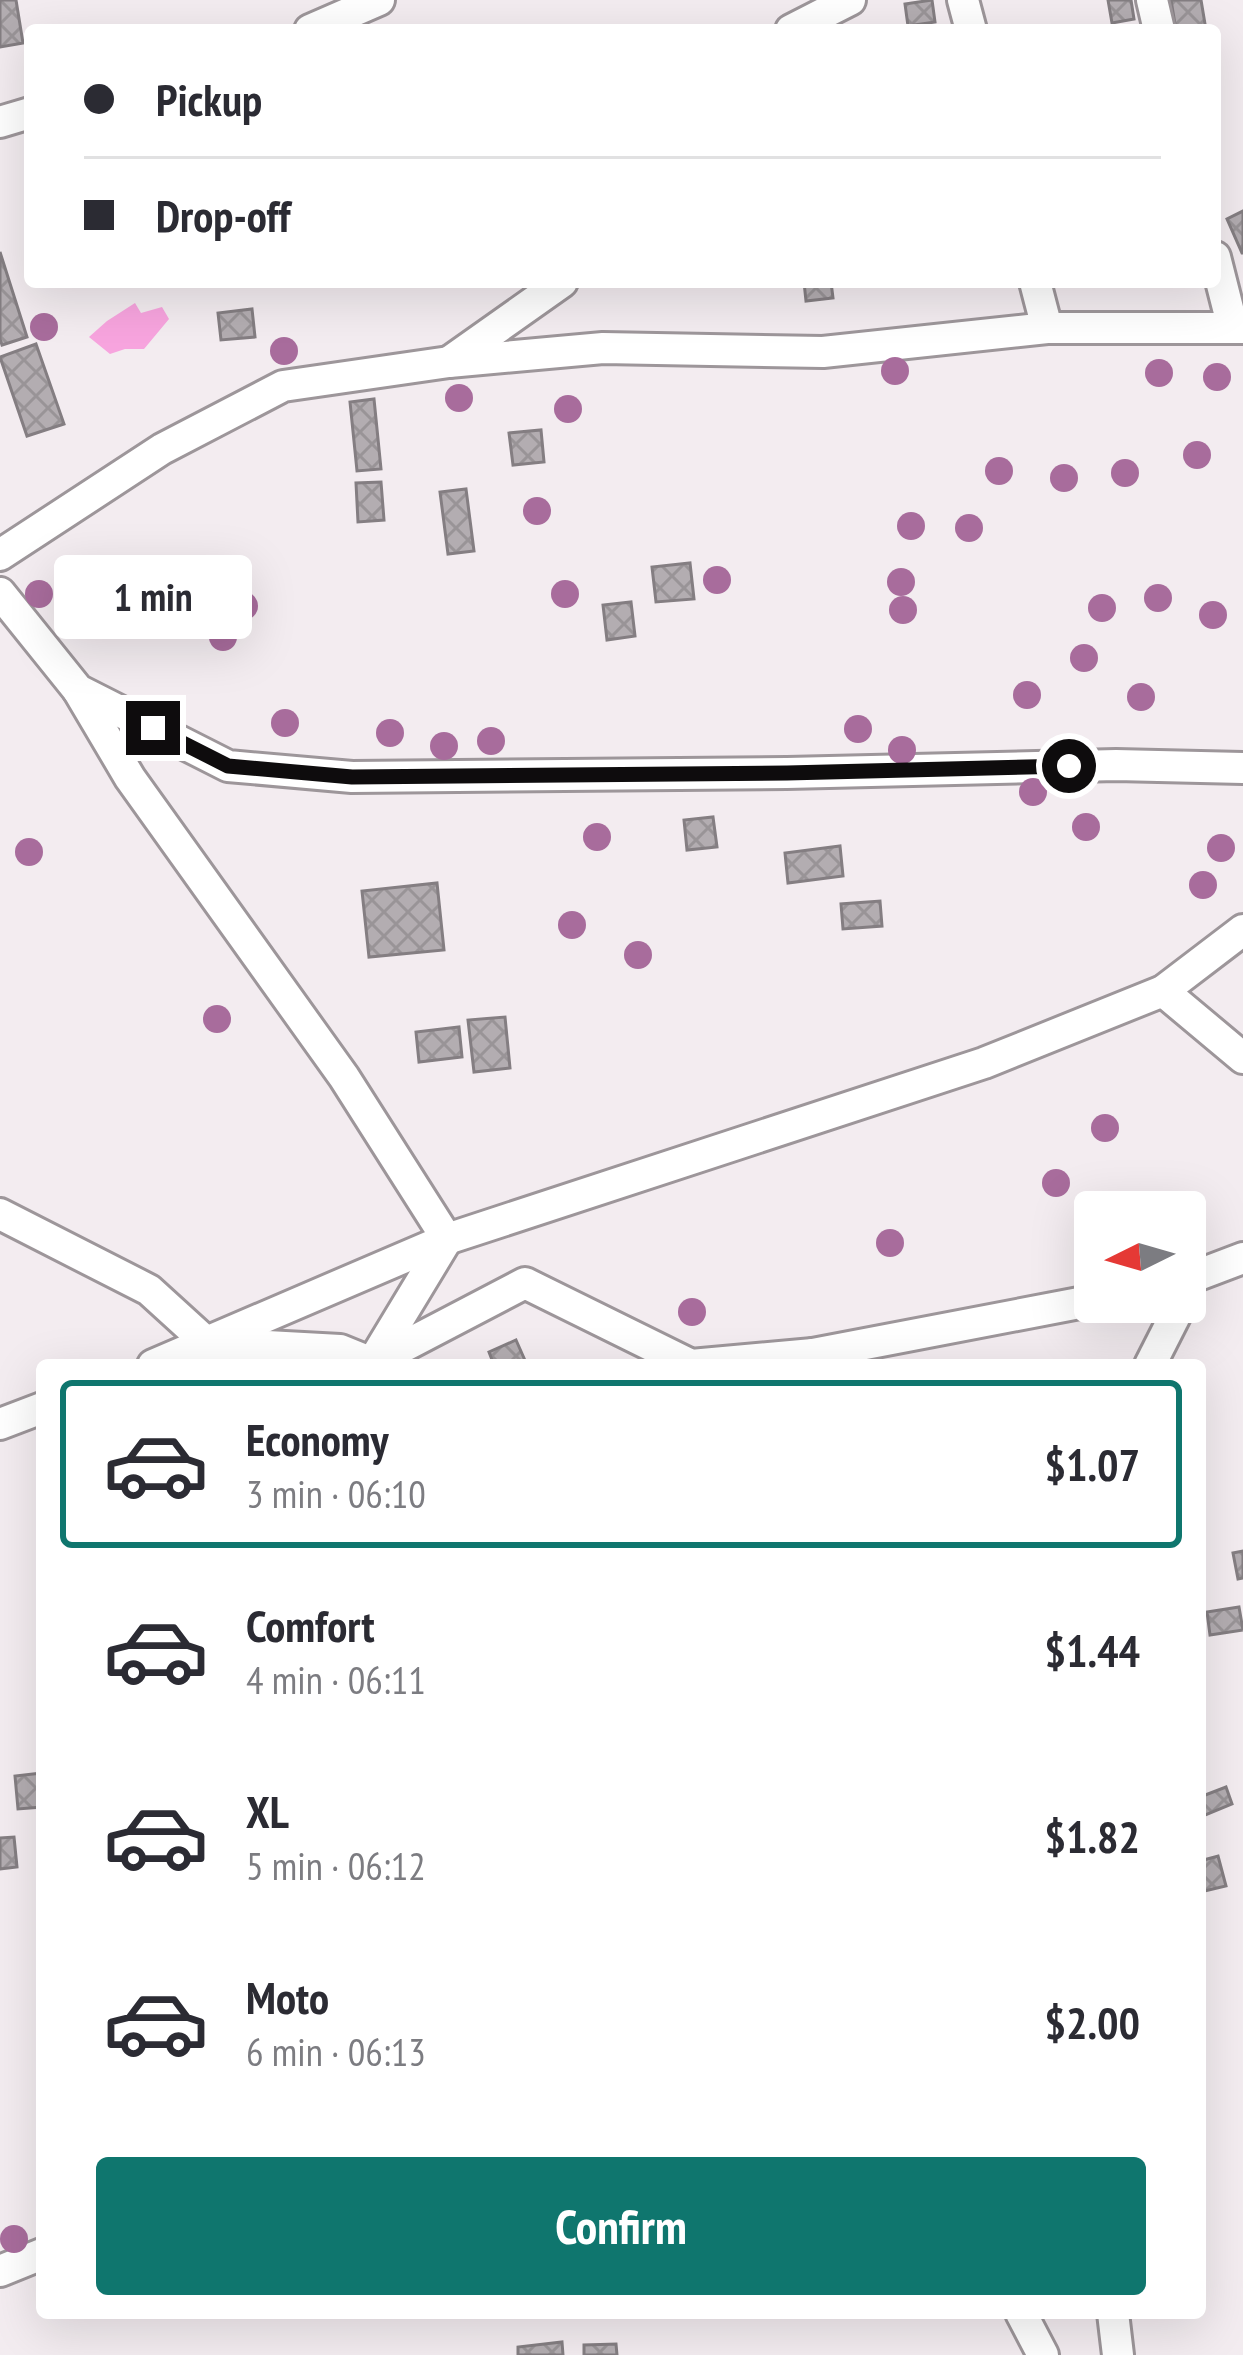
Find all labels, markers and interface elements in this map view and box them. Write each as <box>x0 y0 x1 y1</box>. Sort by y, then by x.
text: Pickup <box>156 70 262 128</box>
text: Drop-off <box>156 186 290 244</box>
callout: 1 min <box>54 554 252 638</box>
text: 1 min <box>114 571 192 622</box>
route end <box>126 701 180 755</box>
route start <box>1042 739 1096 793</box>
north arrow <box>1074 1191 1206 1323</box>
map controls <box>1074 1191 1206 1323</box>
icon: car <box>102 1410 210 1518</box>
text: Economy <box>246 1410 389 1468</box>
text: $1.07 <box>1044 1435 1140 1493</box>
text: 3 min · 06:10 <box>246 1468 426 1519</box>
icon: car <box>102 1596 210 1704</box>
text: Comfort <box>246 1596 375 1654</box>
text: $1.44 <box>1044 1621 1140 1679</box>
text: 4 min · 06:11 <box>246 1654 426 1705</box>
icon: car <box>102 1782 210 1890</box>
text: XL <box>246 1782 289 1840</box>
text: $1.82 <box>1044 1807 1140 1865</box>
text: 5 min · 06:12 <box>246 1840 426 1891</box>
icon: car <box>102 1968 210 2076</box>
text: Moto <box>246 1968 329 2026</box>
text: $2.00 <box>1044 1993 1140 2051</box>
text: 6 min · 06:13 <box>246 2026 426 2077</box>
button: Confirm <box>96 2157 1146 2295</box>

